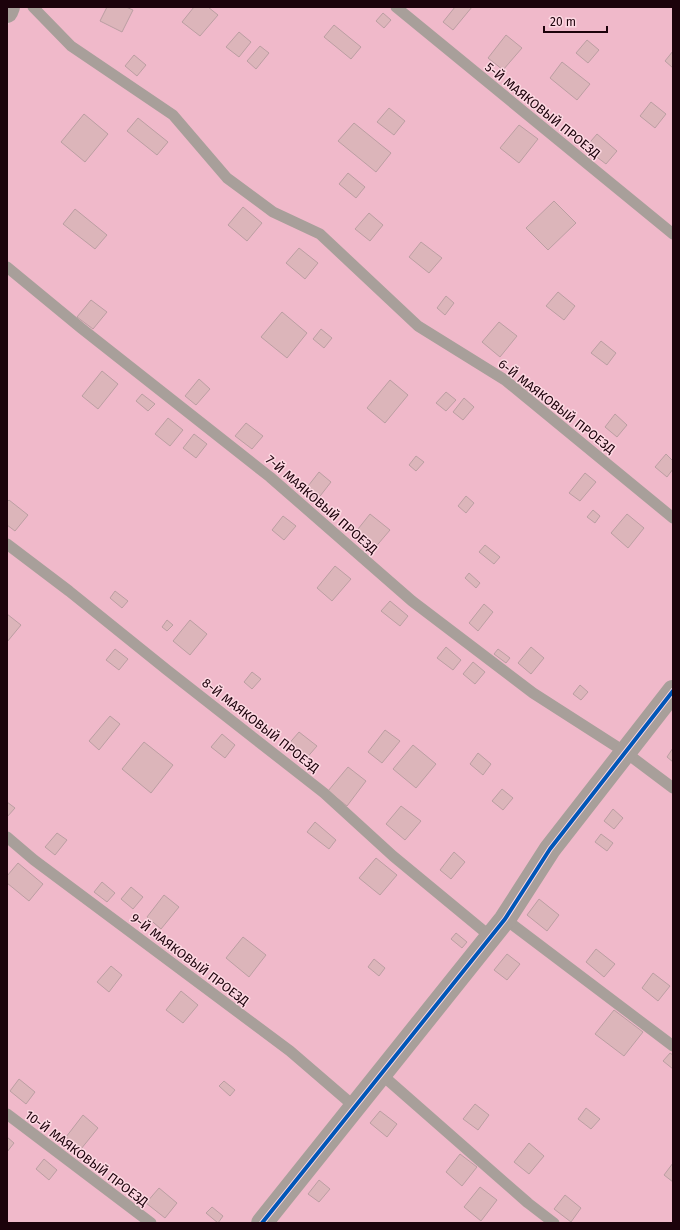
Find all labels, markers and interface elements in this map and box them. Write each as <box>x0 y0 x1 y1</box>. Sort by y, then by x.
scale bar <box>544 8 607 34</box>
text: 20 m <box>550 15 576 29</box>
street label: 5-Й МАЯКОВЫЙ ПРОЕЗД <box>482 59 603 161</box>
street label: 6-Й МАЯКОВЫЙ ПРОЕЗД <box>495 356 618 457</box>
street label: 7-Й МАЯКОВЫЙ ПРОЕЗД <box>263 452 381 557</box>
street label: 8-Й МАЯКОВЫЙ ПРОЕЗД <box>199 675 322 776</box>
street label: 9-Й МАЯКОВЫЙ ПРОЕЗД <box>128 910 252 1009</box>
street label: 10-Й МАЯКОВЫЙ ПРОЕЗД <box>22 1107 151 1210</box>

